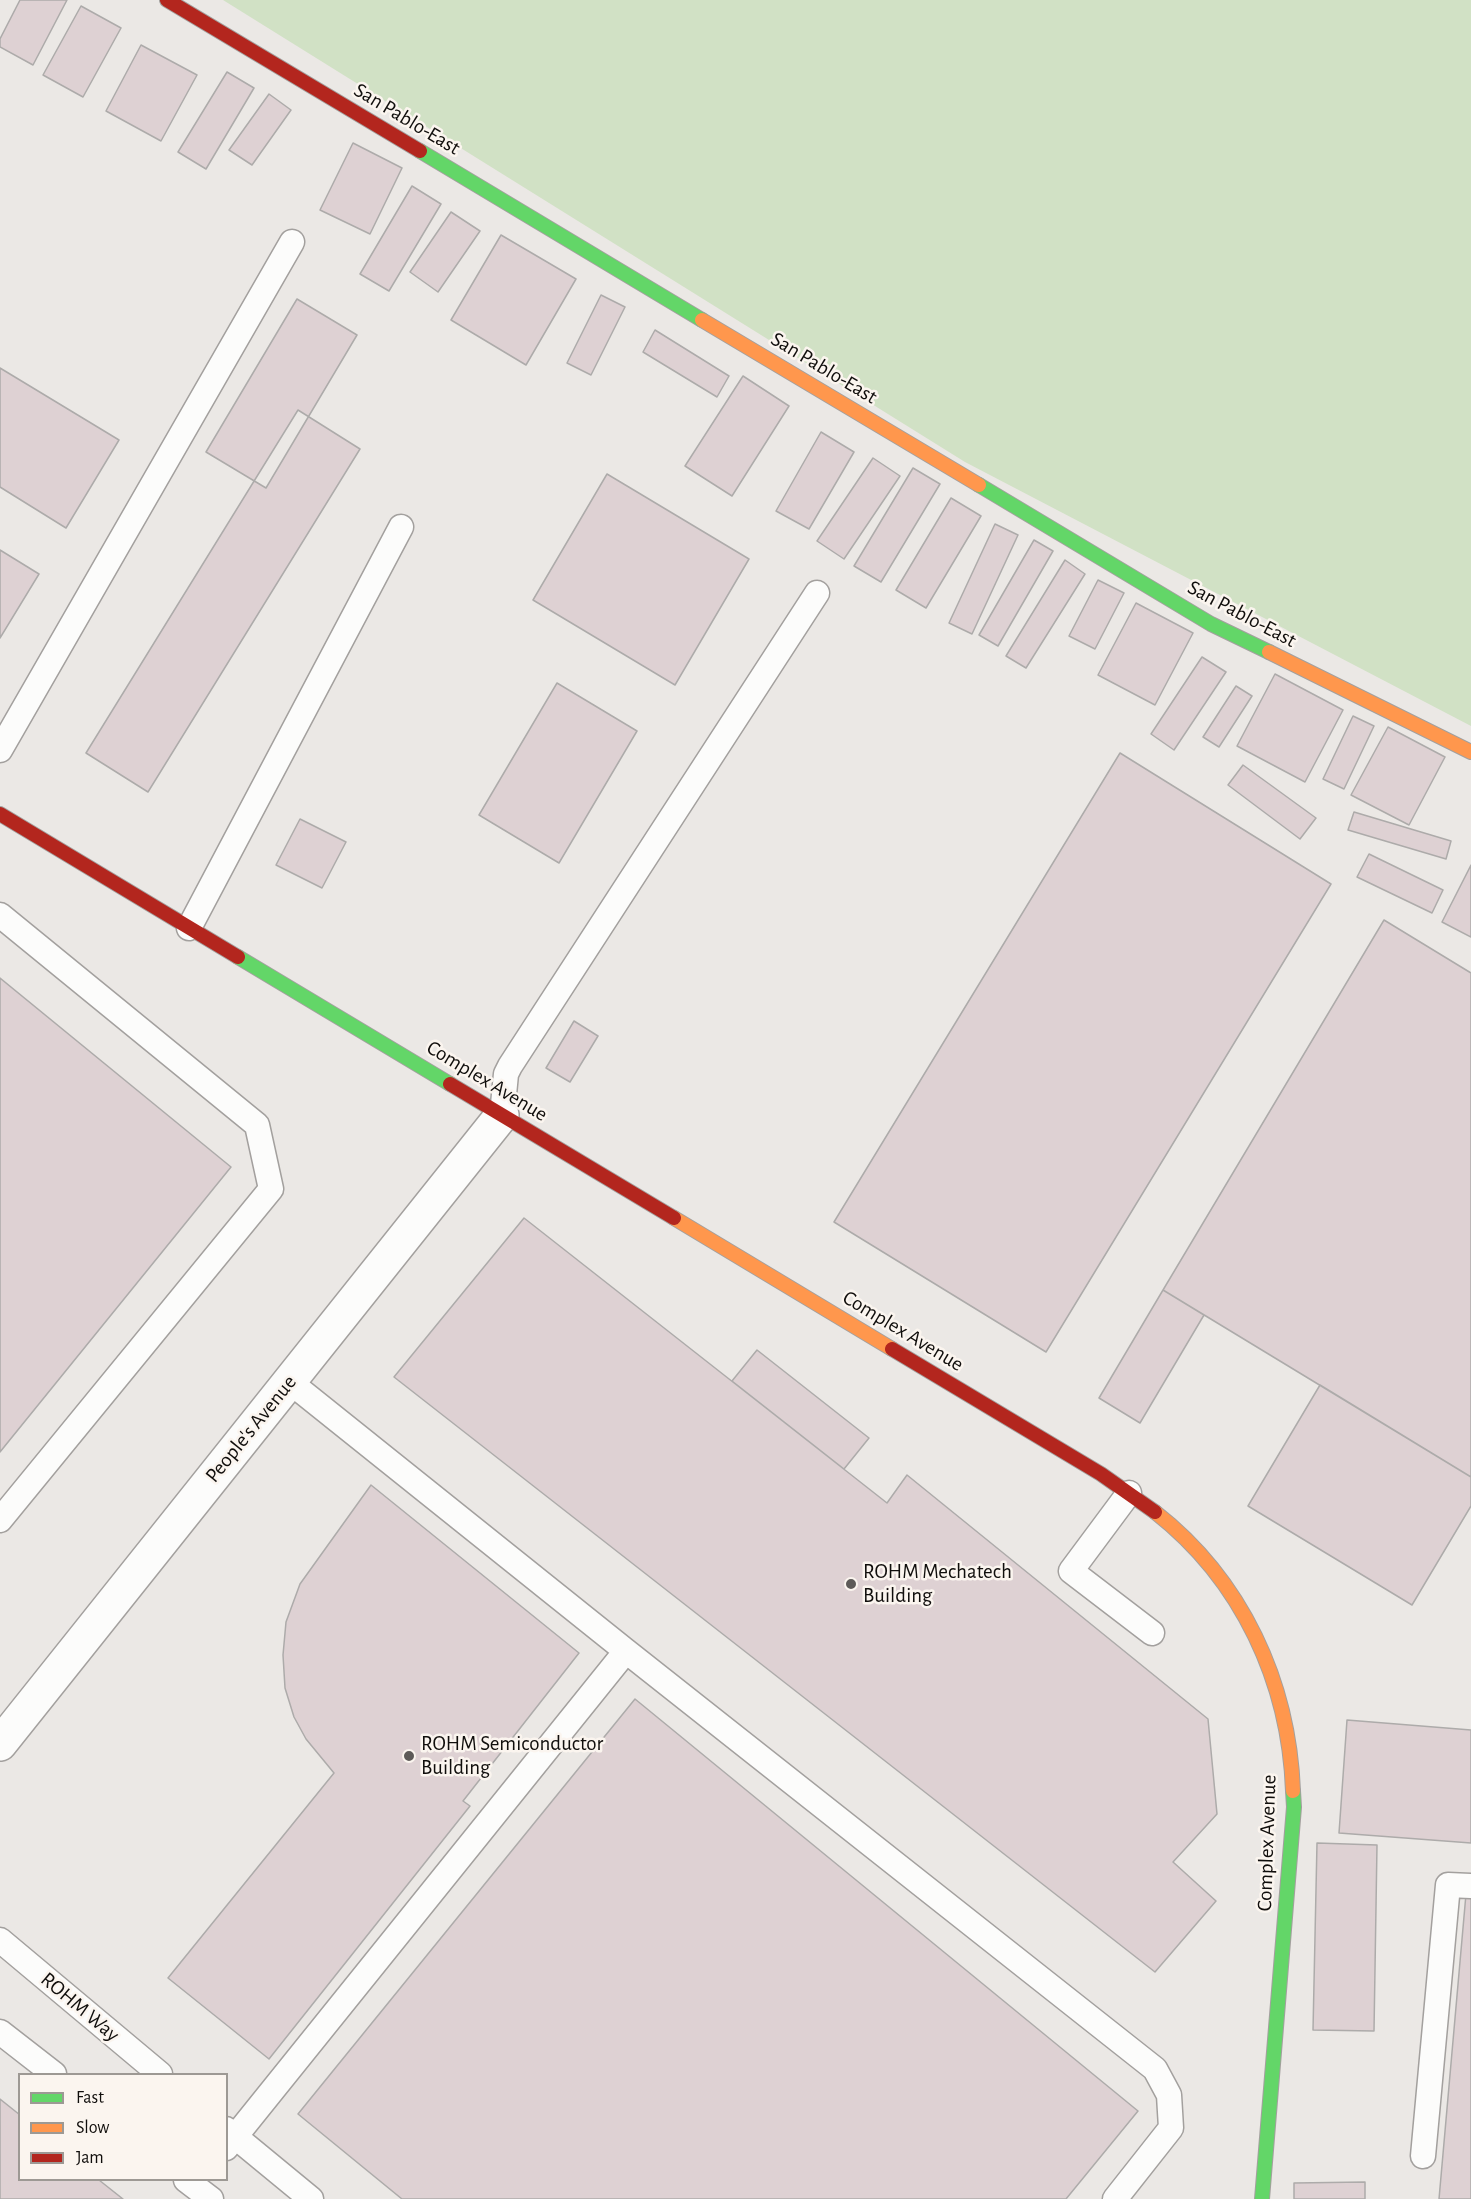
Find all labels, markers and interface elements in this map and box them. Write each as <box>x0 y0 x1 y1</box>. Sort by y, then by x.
street label: San Pablo-East <box>349 77 465 161</box>
street label: San Pablo-East <box>766 326 882 410</box>
street label: San Pablo-East <box>1183 575 1301 653</box>
street label: Complex Avenue <box>422 1035 552 1127</box>
street label: Complex Avenue <box>838 1285 968 1377</box>
street label: People's Avenue <box>200 1370 302 1488</box>
place label: ROHM Mechatech Building <box>863 1559 1012 1609</box>
marker: ROHM Mechatech Building <box>844 1577 858 1591</box>
place label: ROHM Semiconductor Building <box>421 1731 603 1781</box>
marker: ROHM Semiconductor Building <box>402 1749 416 1763</box>
street label: Complex Avenue <box>1252 1774 1282 1912</box>
street label: ROHM Way <box>35 1967 125 2047</box>
legend <box>18 2073 228 2181</box>
text: Fast <box>76 2089 104 2107</box>
text: Slow <box>76 2119 109 2137</box>
text: Jam <box>76 2149 104 2167</box>

